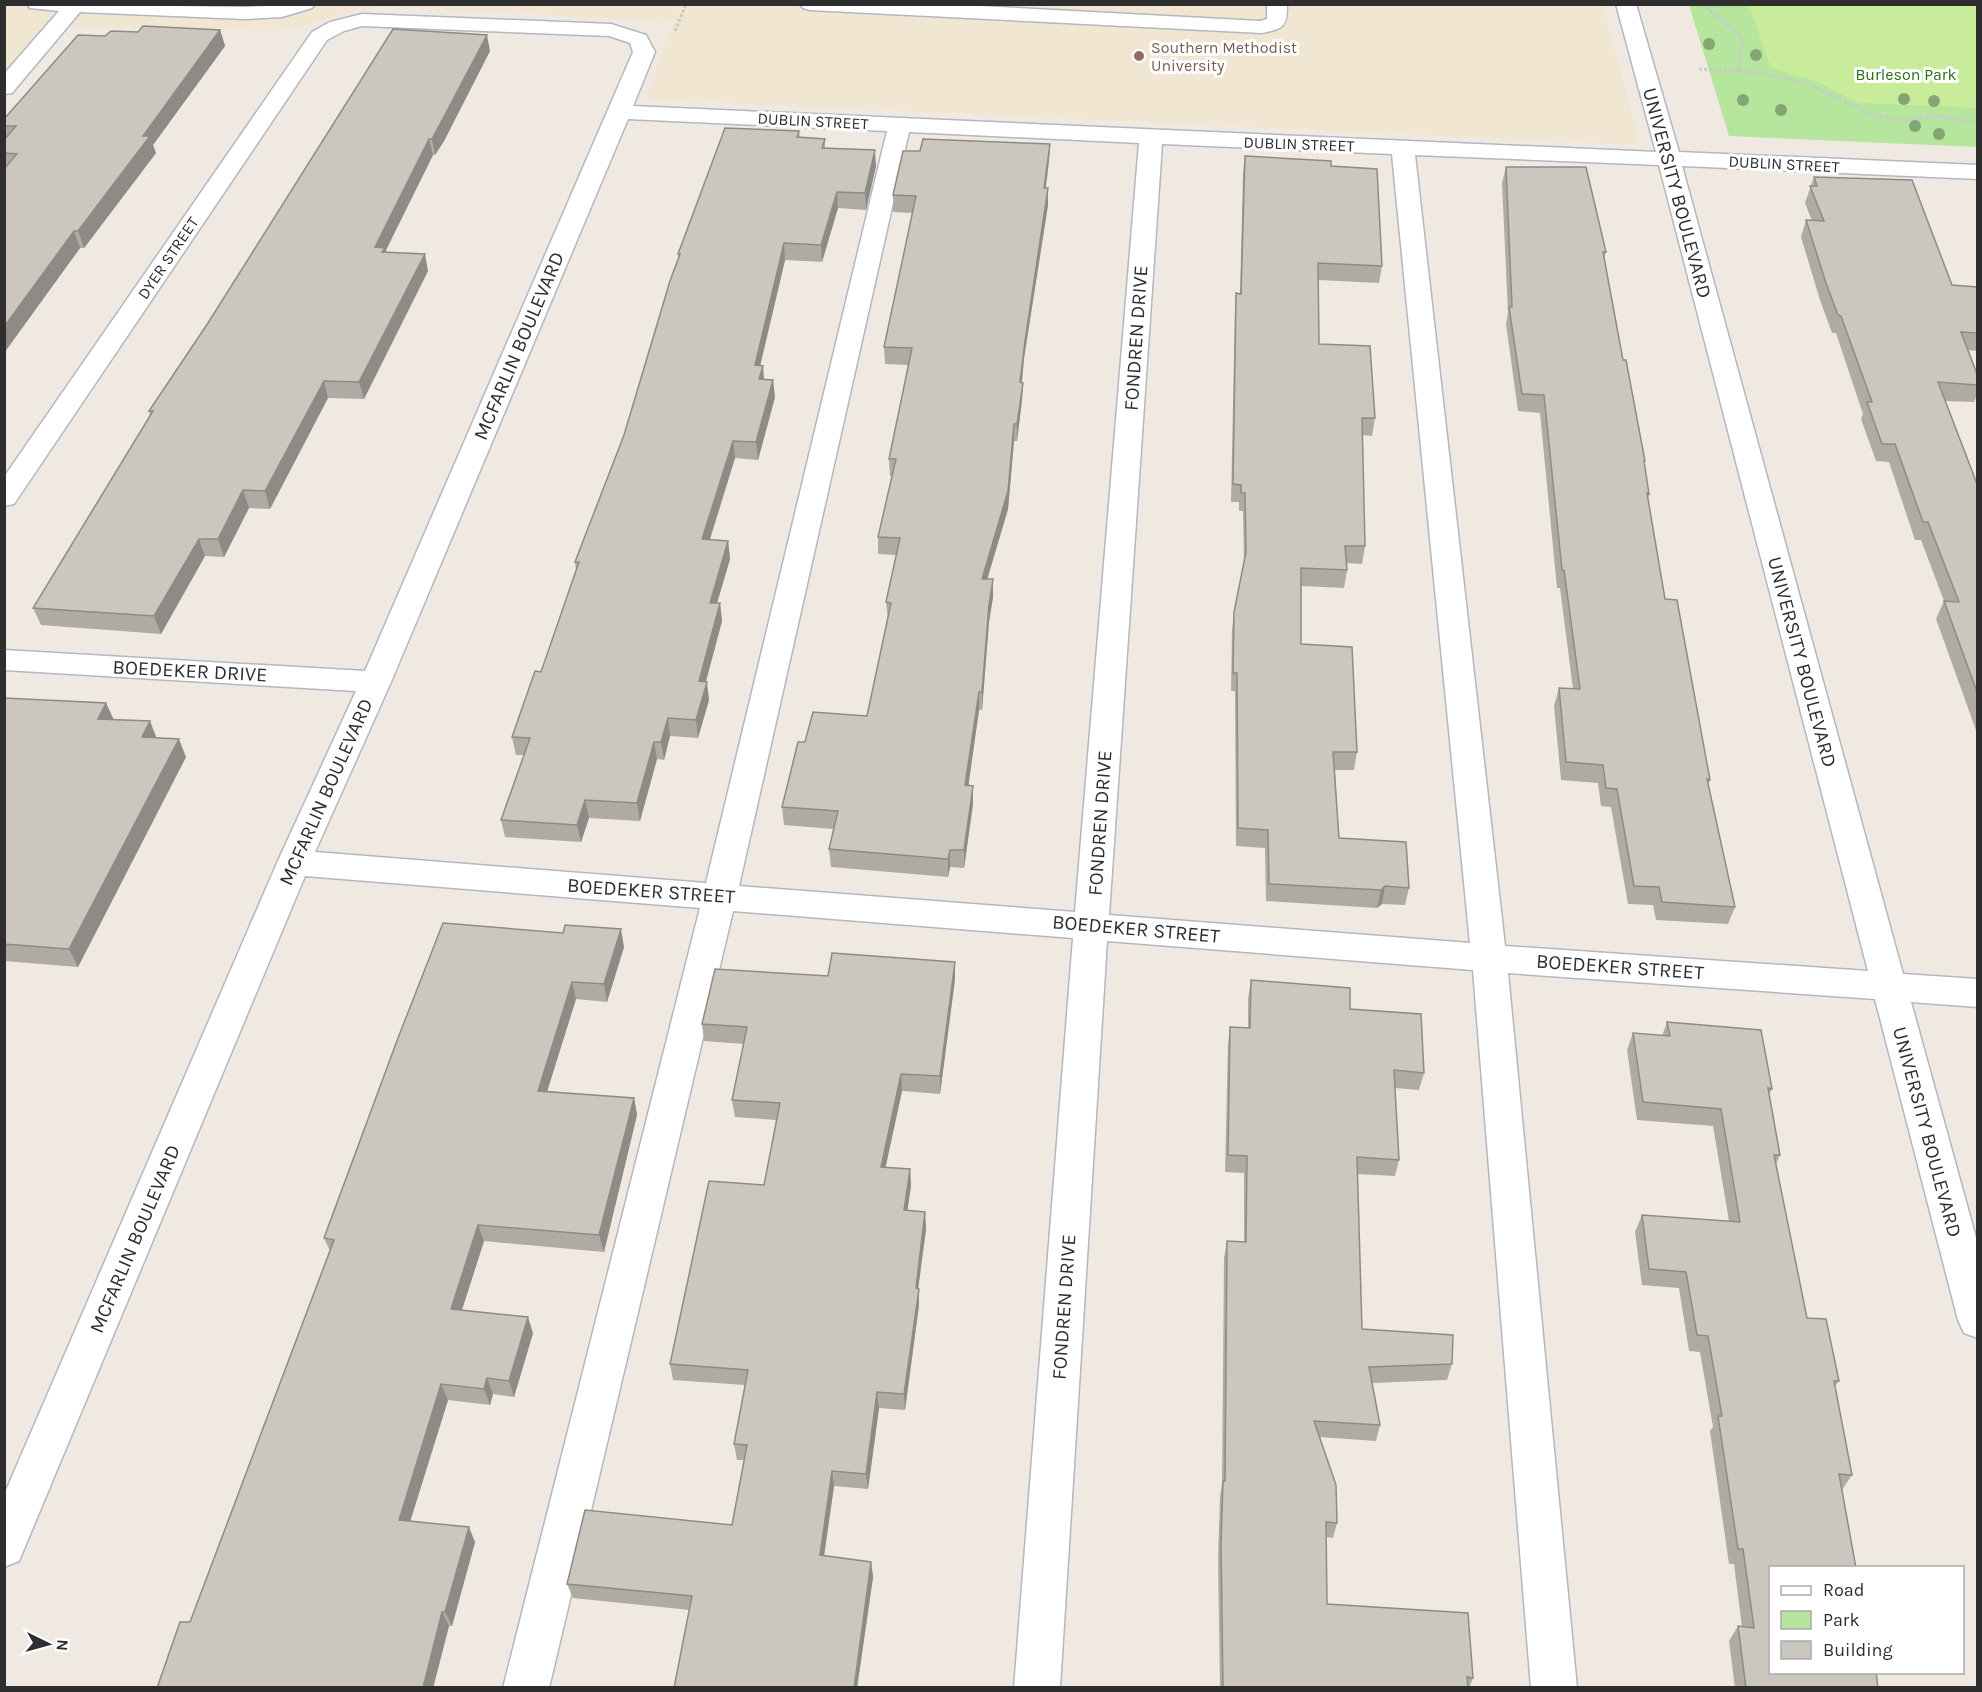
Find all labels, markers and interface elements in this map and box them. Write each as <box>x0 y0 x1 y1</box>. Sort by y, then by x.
place label: Southern Methodist University <box>1151 38 1297 75</box>
marker: Southern Methodist University <box>1132 49 1146 63</box>
park label: Burleson Park <box>1855 65 1957 84</box>
street label: UNIVERSITY BOULEVARD <box>1638 85 1716 301</box>
street label: DUBLIN STREET <box>757 109 869 133</box>
street label: DUBLIN STREET <box>1243 133 1355 155</box>
street label: DUBLIN STREET <box>1728 152 1840 176</box>
street label: DYER STREET <box>134 213 202 303</box>
street label: MCFARLIN BOULEVARD <box>469 248 569 444</box>
street label: FONDREN DRIVE <box>1119 265 1153 411</box>
street label: UNIVERSITY BOULEVARD <box>1763 554 1841 770</box>
street label: BOEDEKER DRIVE <box>112 655 268 687</box>
street label: MCFARLIN BOULEVARD <box>274 695 378 889</box>
street label: FONDREN DRIVE <box>1083 750 1117 896</box>
street label: BOEDEKER STREET <box>566 874 736 908</box>
street label: BOEDEKER STREET <box>1051 910 1221 948</box>
street label: BOEDEKER STREET <box>1535 950 1705 984</box>
street label: UNIVERSITY BOULEVARD <box>1888 1024 1966 1240</box>
street label: MCFARLIN BOULEVARD <box>85 1141 185 1337</box>
street label: FONDREN DRIVE <box>1047 1234 1081 1380</box>
legend <box>1769 1566 1964 1674</box>
text: Road <box>1823 1579 1864 1601</box>
text: Park <box>1823 1609 1860 1631</box>
north arrow <box>18 1614 78 1674</box>
text: N <box>52 1639 72 1652</box>
text: Building <box>1823 1639 1893 1661</box>

